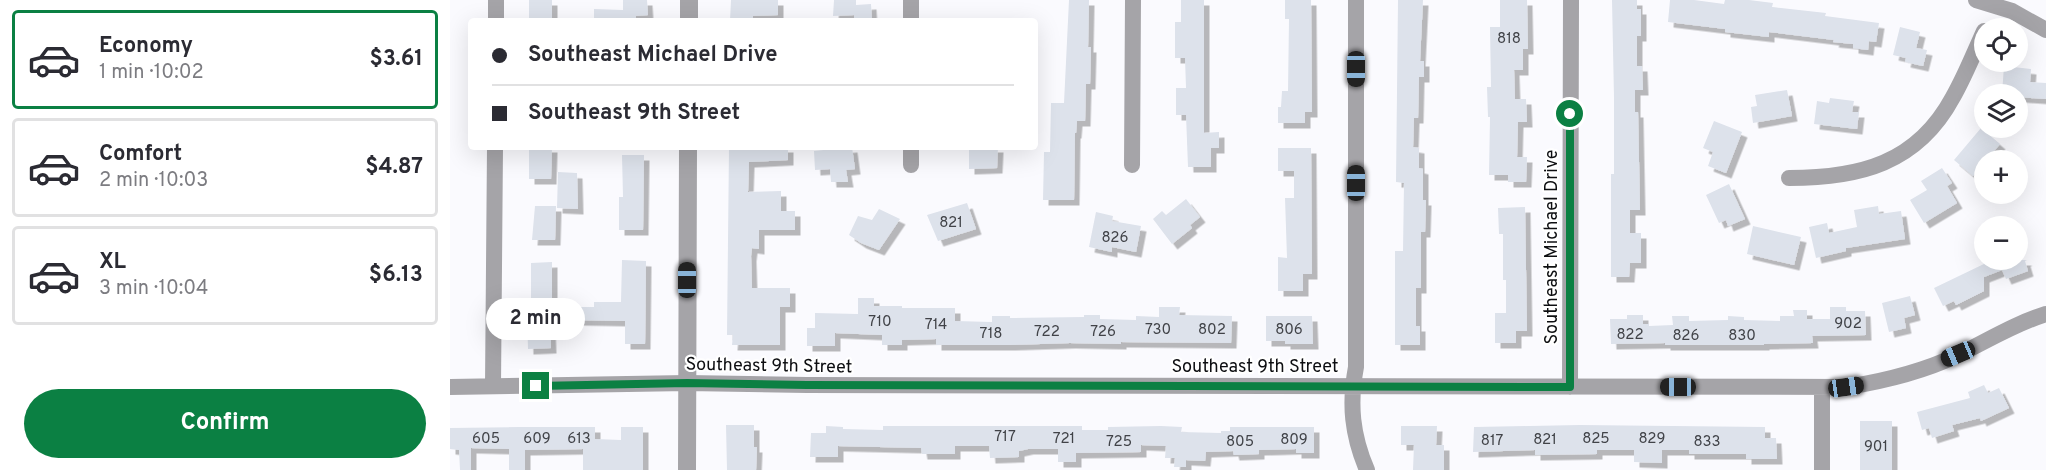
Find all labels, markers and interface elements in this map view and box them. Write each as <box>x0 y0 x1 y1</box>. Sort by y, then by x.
map controls <box>1974 18 2028 270</box>
button: locate <box>1974 18 2028 72</box>
house number: 818 <box>1497 30 1521 49</box>
icon: car <box>27 33 81 87</box>
text: Economy <box>99 33 193 60</box>
text: Southeast Michael Drive <box>528 42 778 69</box>
text: $3.61 <box>369 46 423 73</box>
car <box>1347 51 1365 87</box>
text: 1 min · 10:02 <box>99 60 204 86</box>
button: layers <box>1974 84 2028 138</box>
text: Southeast 9th Street <box>528 100 740 127</box>
route start <box>1556 100 1583 127</box>
icon: car <box>27 141 81 195</box>
text: Comfort <box>99 141 182 168</box>
street label: Southeast Michael Drive <box>1541 149 1564 345</box>
button: + <box>1974 150 2028 204</box>
text: $4.87 <box>365 154 423 181</box>
car <box>1347 165 1365 201</box>
text: 2 min · 10:03 <box>99 168 208 194</box>
house number: 821 <box>939 214 963 233</box>
button: − <box>1974 216 2028 270</box>
house number: 826 <box>1102 229 1129 248</box>
icon: car <box>27 249 81 303</box>
text: XL <box>99 249 126 276</box>
text: $6.13 <box>369 262 423 289</box>
car <box>678 262 696 298</box>
text: 3 min · 10:04 <box>99 276 208 302</box>
callout: 2 min <box>486 299 586 341</box>
text: 2 min <box>509 306 562 332</box>
house number: 710 <box>868 313 892 332</box>
house number: 902 <box>1834 315 1862 334</box>
house number: 714 <box>925 316 947 335</box>
house number: 730 <box>1145 321 1171 340</box>
house number: 802 <box>1198 321 1226 340</box>
house number: 806 <box>1275 321 1303 340</box>
house number: 722 <box>1034 323 1060 342</box>
house number: 726 <box>1090 323 1116 342</box>
house number: 718 <box>980 325 1002 344</box>
house number: 822 <box>1616 326 1644 345</box>
house number: 826 <box>1673 327 1700 346</box>
house number: 830 <box>1728 327 1756 346</box>
car <box>1938 339 1978 369</box>
street label: Southeast 9th Street <box>685 354 853 379</box>
street label: Southeast 9th Street <box>1172 356 1338 379</box>
route end <box>522 372 549 399</box>
car <box>1827 376 1865 398</box>
car <box>1660 378 1696 396</box>
button: Confirm <box>24 389 426 458</box>
house number: 717 <box>994 428 1016 447</box>
house number: 605 <box>472 430 500 449</box>
house number: 609 <box>523 430 551 449</box>
house number: 613 <box>567 430 591 449</box>
house number: 721 <box>1053 430 1075 449</box>
house number: 825 <box>1582 430 1610 449</box>
house number: 829 <box>1639 430 1666 449</box>
house number: 809 <box>1280 431 1308 450</box>
house number: 821 <box>1533 431 1557 450</box>
house number: 817 <box>1481 432 1503 451</box>
house number: 725 <box>1106 433 1132 452</box>
house number: 805 <box>1226 433 1254 452</box>
house number: 833 <box>1693 433 1721 452</box>
house number: 901 <box>1864 438 1888 457</box>

